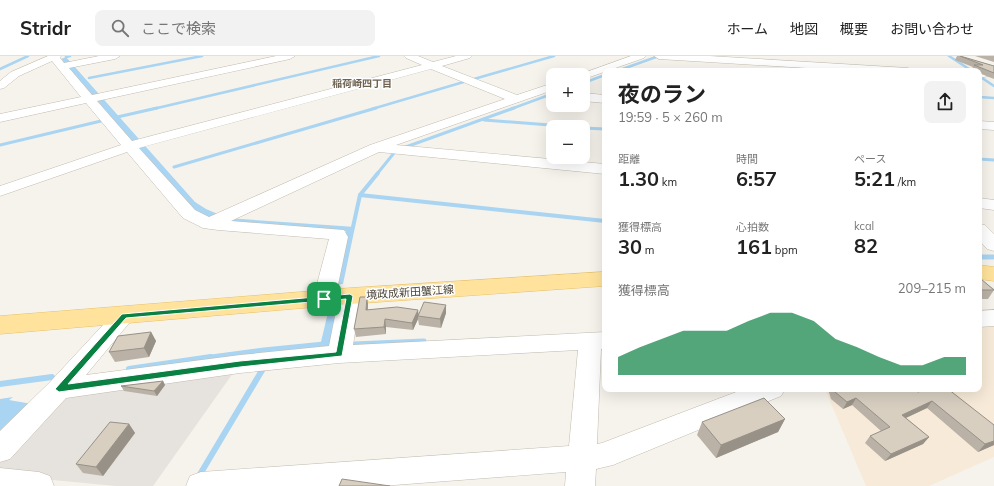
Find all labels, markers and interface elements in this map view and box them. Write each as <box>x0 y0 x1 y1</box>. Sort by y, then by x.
search box <box>95 10 375 46</box>
text: Stridr <box>20 16 71 40</box>
icon: search <box>109 17 131 39</box>
text: ここで検索 <box>141 19 216 38</box>
text: ホーム <box>726 20 768 38</box>
text: 地図 <box>790 20 818 38</box>
text: 概要 <box>840 20 868 38</box>
text: お問い合わせ <box>890 20 974 38</box>
map controls <box>546 68 590 164</box>
button: + <box>546 68 590 112</box>
district label: 稲荷崎四丁目 <box>332 77 392 90</box>
text: 夜のラン <box>618 80 706 108</box>
button: share <box>924 81 966 123</box>
text: 19:59 · 5 × 260 m <box>618 109 723 125</box>
button: − <box>546 120 590 164</box>
text: 距離 <box>618 152 640 166</box>
text: 時間 <box>736 152 758 166</box>
text: ペース <box>854 152 886 166</box>
text: 1.30 <box>618 166 659 191</box>
text: 6:57 <box>736 166 777 191</box>
text: 5:21 <box>854 166 895 191</box>
text: km <box>659 175 677 189</box>
text: /km <box>895 175 916 189</box>
text: kcal <box>854 219 874 233</box>
text: 獲得標高 <box>618 220 662 234</box>
text: 心拍数 <box>736 220 769 234</box>
text: 82 <box>854 233 878 258</box>
text: 30 <box>618 234 642 259</box>
text: 161 <box>736 234 772 259</box>
text: m <box>642 243 655 257</box>
text: bpm <box>772 243 798 257</box>
text: 209–215 m <box>898 280 966 296</box>
pin <box>307 282 341 316</box>
street label: 境政成新田蟹江線 <box>366 282 454 302</box>
text: 獲得標高 <box>618 282 670 298</box>
icon: arrive <box>313 288 335 310</box>

